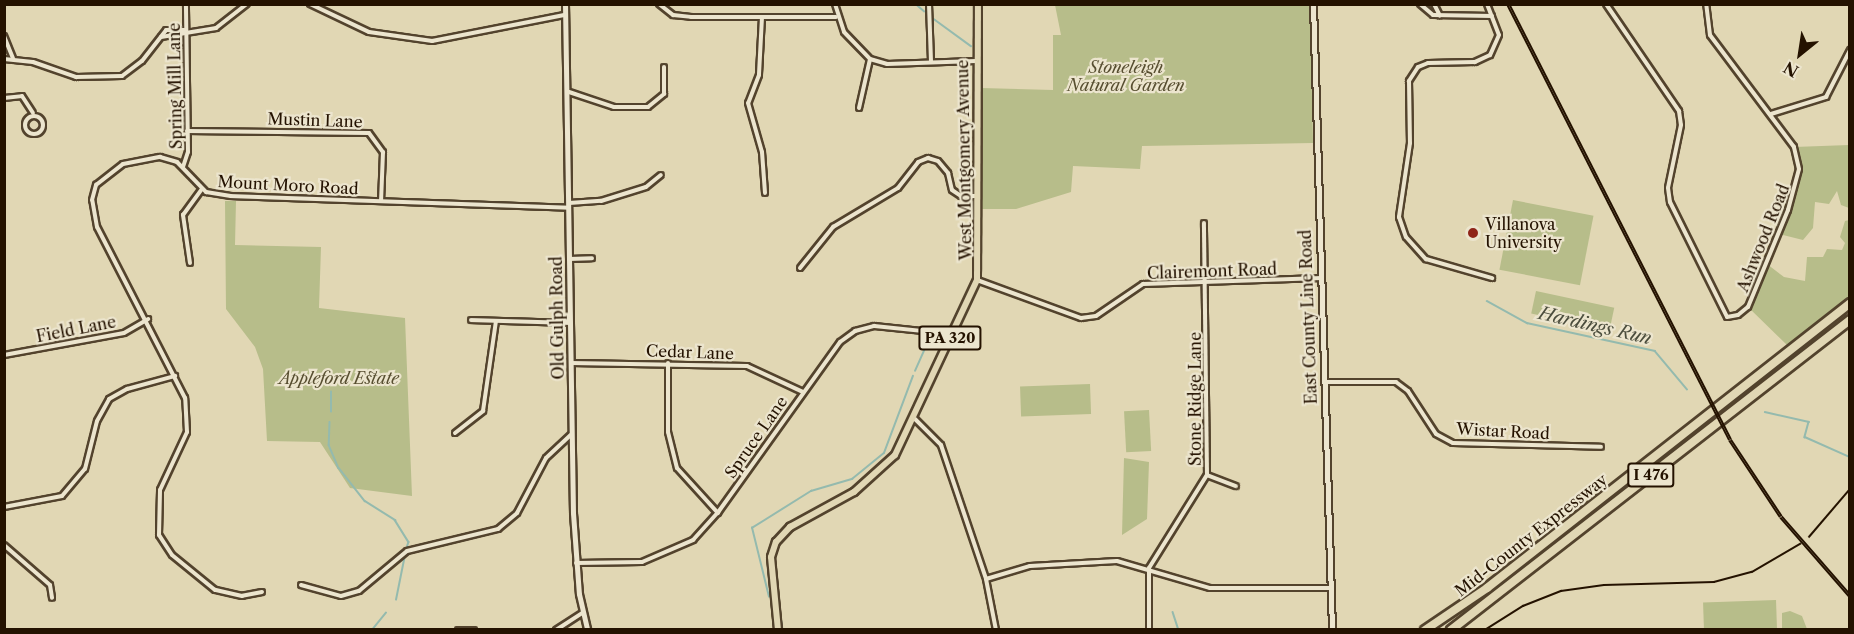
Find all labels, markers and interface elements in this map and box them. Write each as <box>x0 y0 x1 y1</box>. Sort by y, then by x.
street label: Spring Mill Lane <box>164 23 186 149</box>
north arrow <box>1770 24 1830 84</box>
park label: Stoneleigh Natural Garden <box>1067 57 1185 95</box>
text: N <box>1780 57 1802 82</box>
street label: West Montgomery Avenue <box>953 59 975 261</box>
street label: Mustin Lane <box>267 109 363 131</box>
street label: Mount Moro Road <box>217 172 359 198</box>
street label: Ashwood Road <box>1733 181 1793 295</box>
place label: Villanova University <box>1485 214 1562 252</box>
marker: Villanova University <box>1466 226 1480 240</box>
street label: East County Line Road <box>1295 229 1321 405</box>
street label: Old Gulph Road <box>546 256 568 380</box>
street label: Clairemont Road <box>1147 259 1277 283</box>
water label: Hardings Run <box>1536 303 1654 349</box>
street label: Field Lane <box>34 312 118 346</box>
road number: PA 320 <box>917 326 983 350</box>
street label: Stone Ridge Lane <box>1185 332 1205 466</box>
street label: Cedar Lane <box>646 341 734 363</box>
park label: Appleford Estate <box>279 368 399 388</box>
street label: Spruce Lane <box>721 392 791 482</box>
street label: Wistar Road <box>1456 419 1550 443</box>
road number: I 476 <box>1627 463 1675 487</box>
street label: Mid-County Expressway <box>1451 469 1611 601</box>

